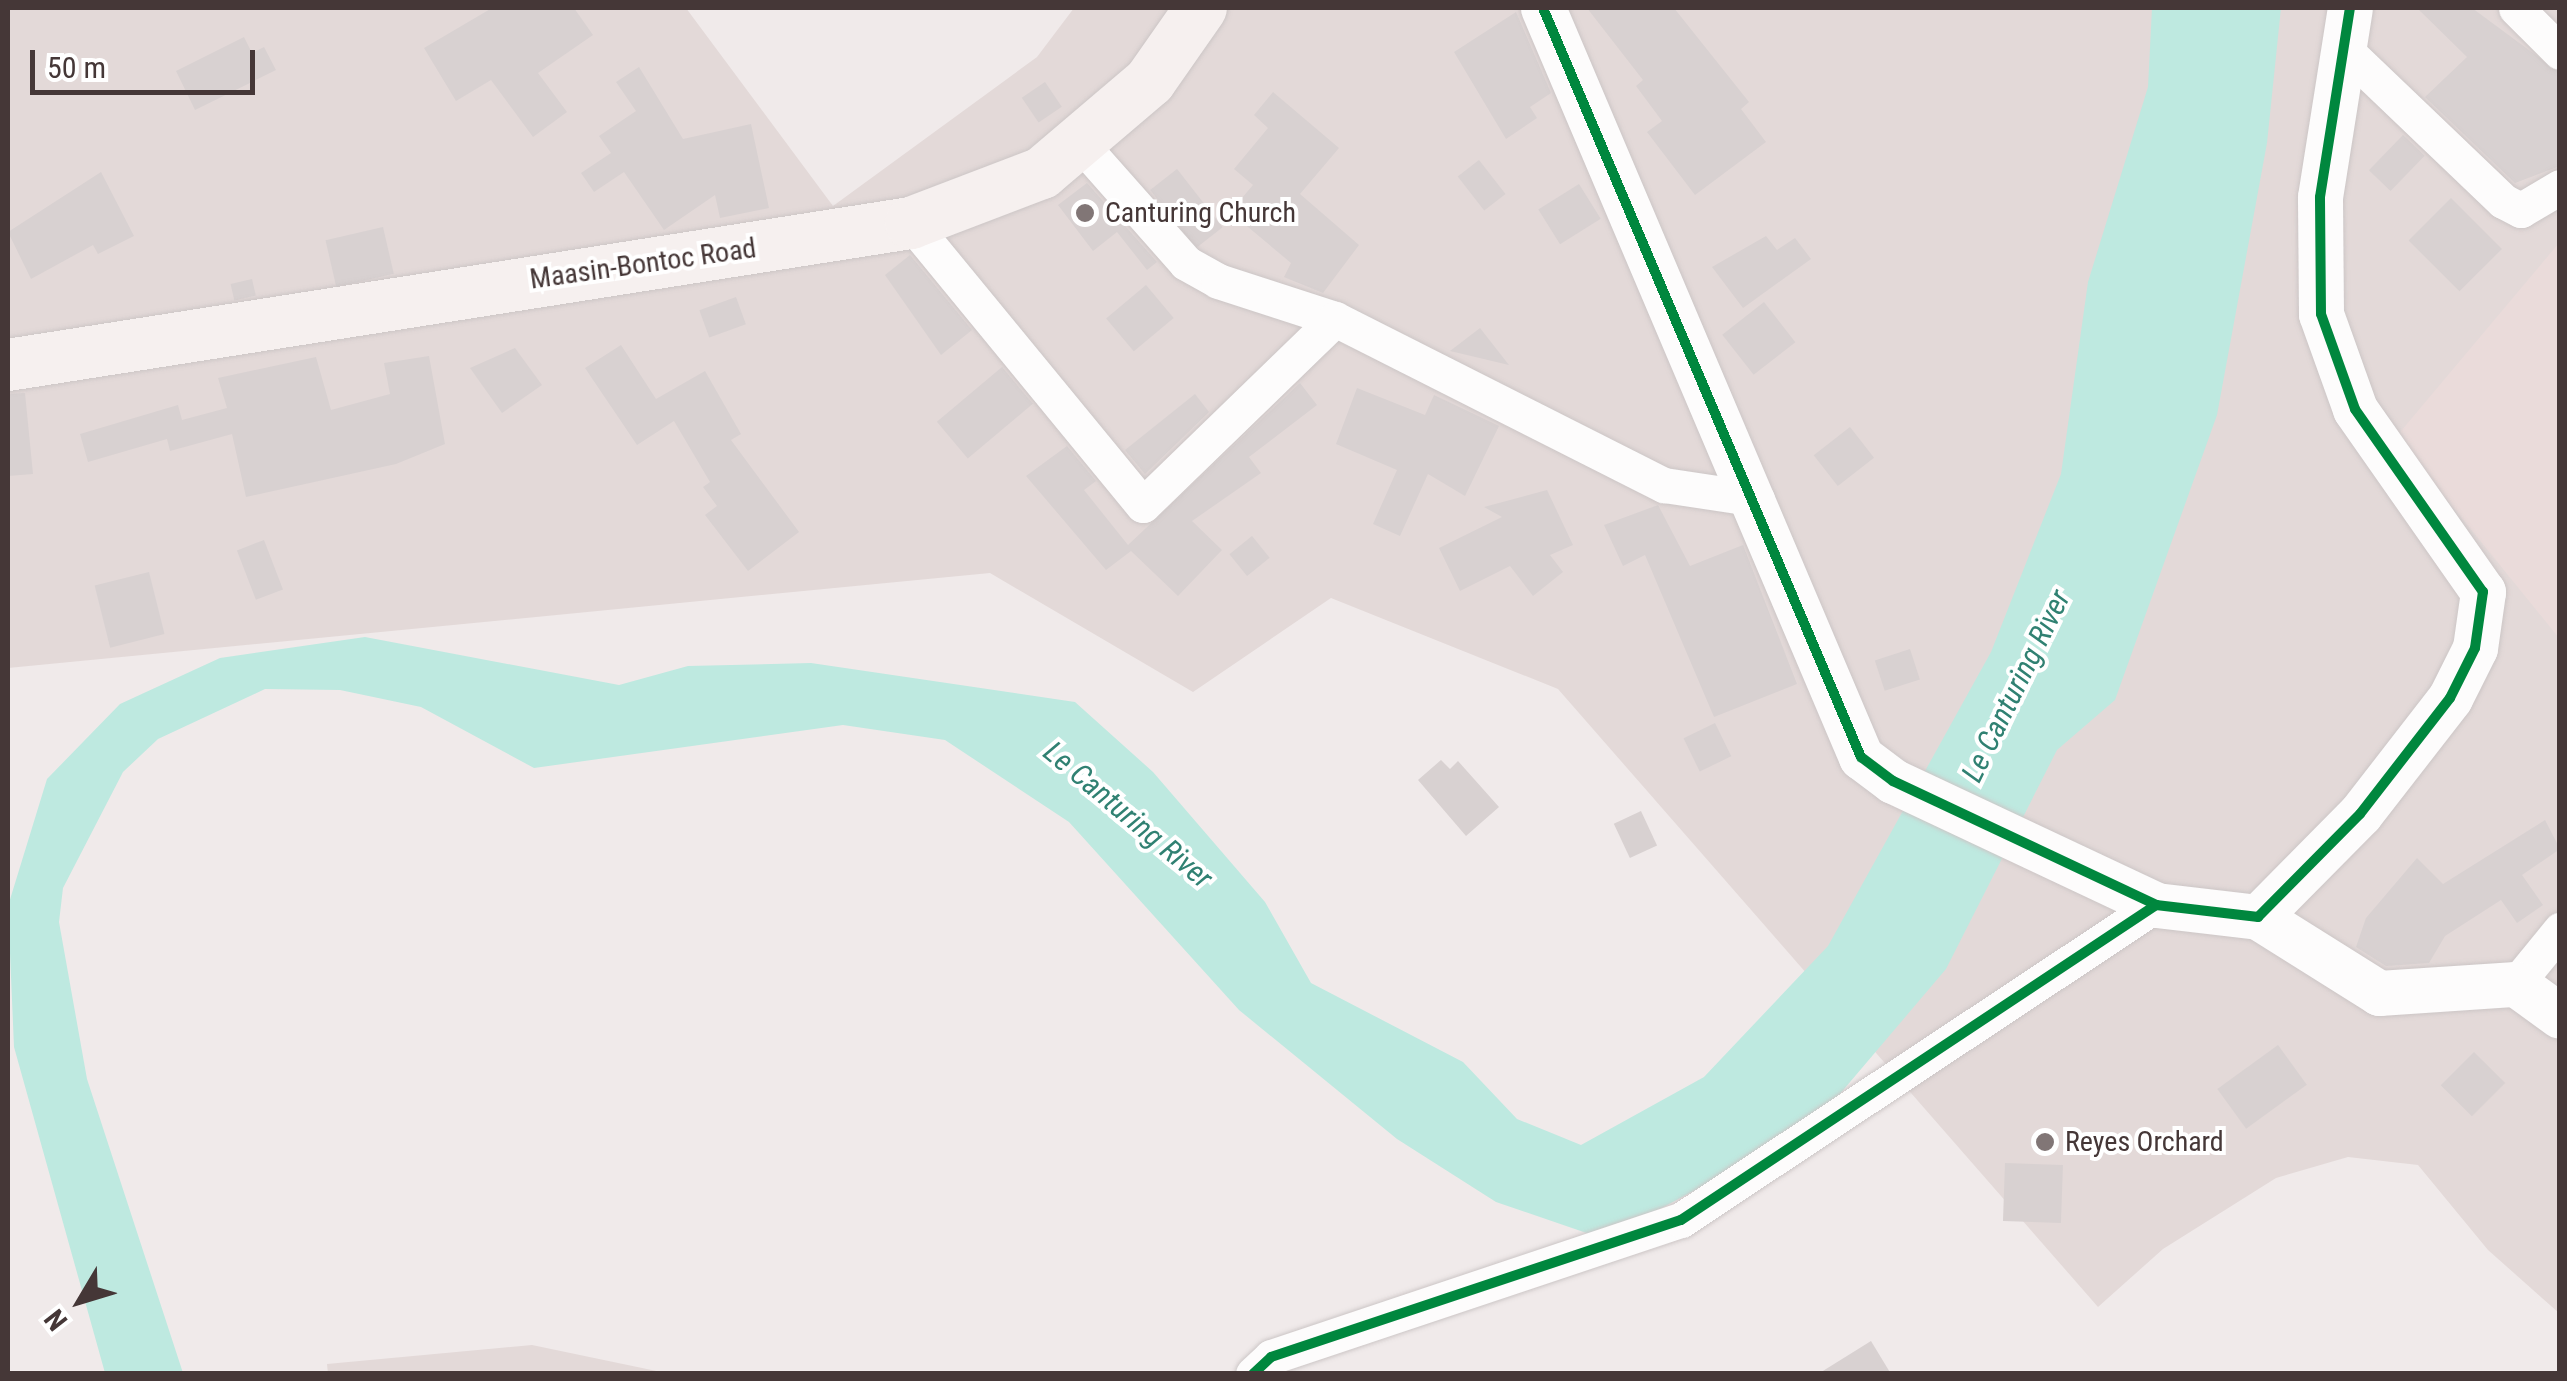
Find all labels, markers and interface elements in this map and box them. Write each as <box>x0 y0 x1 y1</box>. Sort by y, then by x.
scale bar <box>35 30 260 92</box>
text: 50 m <box>47 50 106 85</box>
place label: Canturing Church <box>1105 196 1296 230</box>
marker: Canturing Church <box>1074 202 1096 224</box>
street label: Maasin-Bontoc Road <box>528 231 758 297</box>
water label: Le Canturing River <box>1954 584 2078 788</box>
water label: Le Canturing River <box>1036 734 1220 896</box>
place label: Reyes Orchard <box>2065 1125 2224 1159</box>
marker: Reyes Orchard <box>2034 1131 2056 1153</box>
north arrow <box>30 1251 130 1351</box>
text: N <box>38 1303 74 1337</box>

